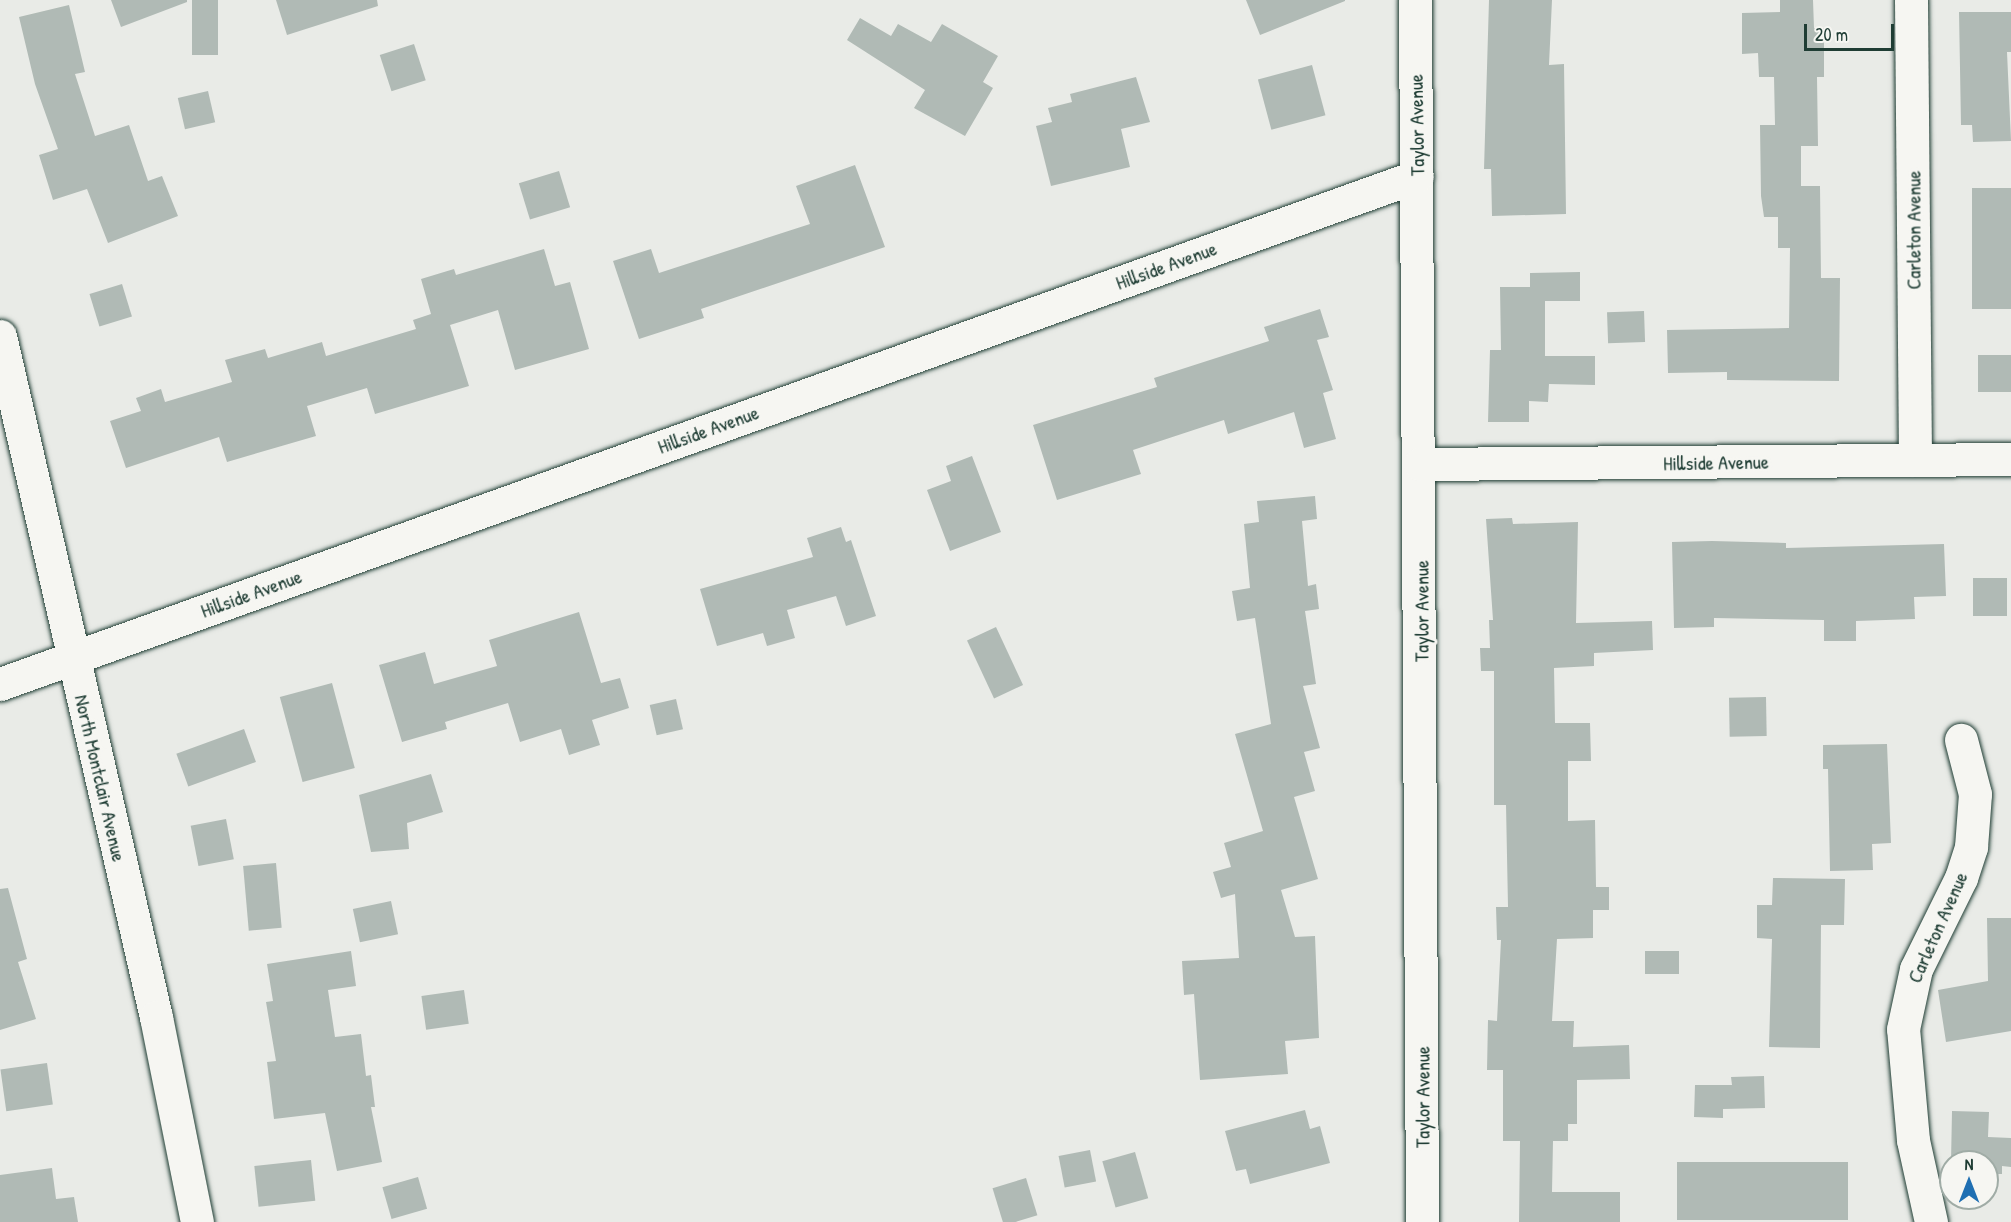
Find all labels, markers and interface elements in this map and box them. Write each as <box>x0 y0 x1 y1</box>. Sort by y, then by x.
scale bar <box>1807 12 1897 50</box>
text: 20 m <box>1815 22 1848 47</box>
street label: Taylor Avenue <box>1403 74 1429 176</box>
street label: Carleton Avenue <box>1901 170 1925 290</box>
street label: Hillside Avenue <box>1112 236 1220 294</box>
street label: Hillside Avenue <box>654 400 762 458</box>
street label: Hillside Avenue <box>1663 449 1769 475</box>
street label: Taylor Avenue <box>1409 560 1433 662</box>
street label: Hillside Avenue <box>197 564 305 622</box>
street label: North Montclair Avenue <box>70 692 132 864</box>
street label: Carleton Avenue <box>1902 868 1972 986</box>
street label: Taylor Avenue <box>1410 1046 1434 1148</box>
north arrow <box>1939 1150 1999 1210</box>
text: N <box>1965 1153 1973 1175</box>

